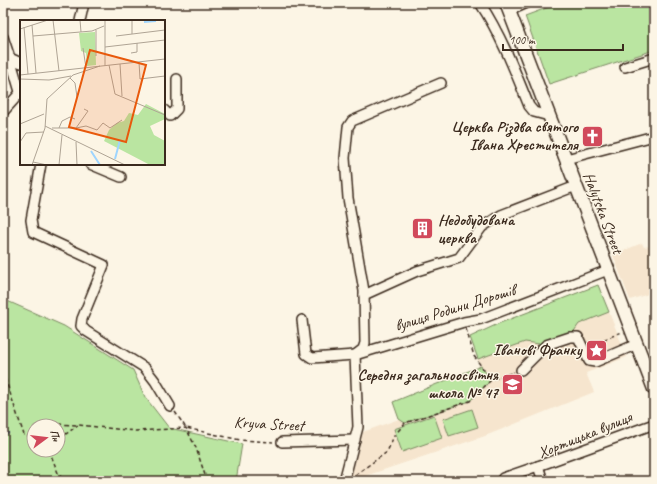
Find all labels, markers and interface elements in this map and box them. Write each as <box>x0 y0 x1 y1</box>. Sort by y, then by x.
inset map <box>20 20 165 165</box>
scale bar <box>503 26 623 52</box>
text: 100 m <box>509 32 536 48</box>
place label: Церква Різдва святого Івана Хрестителя <box>451 117 580 155</box>
church icon: Церква Різдва святого Івана Хрестителя <box>580 123 606 149</box>
street label: Halytska Street <box>578 169 628 258</box>
place label: Недобудована церква <box>438 210 516 248</box>
building icon: Недобудована церква <box>410 216 436 242</box>
street label: вулиця Родини Дорошів <box>392 279 522 336</box>
place icon: Іванові Франку <box>584 337 610 363</box>
place label: Іванові Франку <box>493 340 584 360</box>
place label: Середня загальноосвітня школа № 47 <box>357 365 500 403</box>
school or university icon: Середня загальноосвітня школа № 47 <box>500 371 526 397</box>
street label: Хортицька вулиця <box>535 407 636 463</box>
street label: Kryva Street <box>234 412 307 436</box>
north arrow <box>26 418 66 458</box>
text: Пн <box>47 428 64 444</box>

